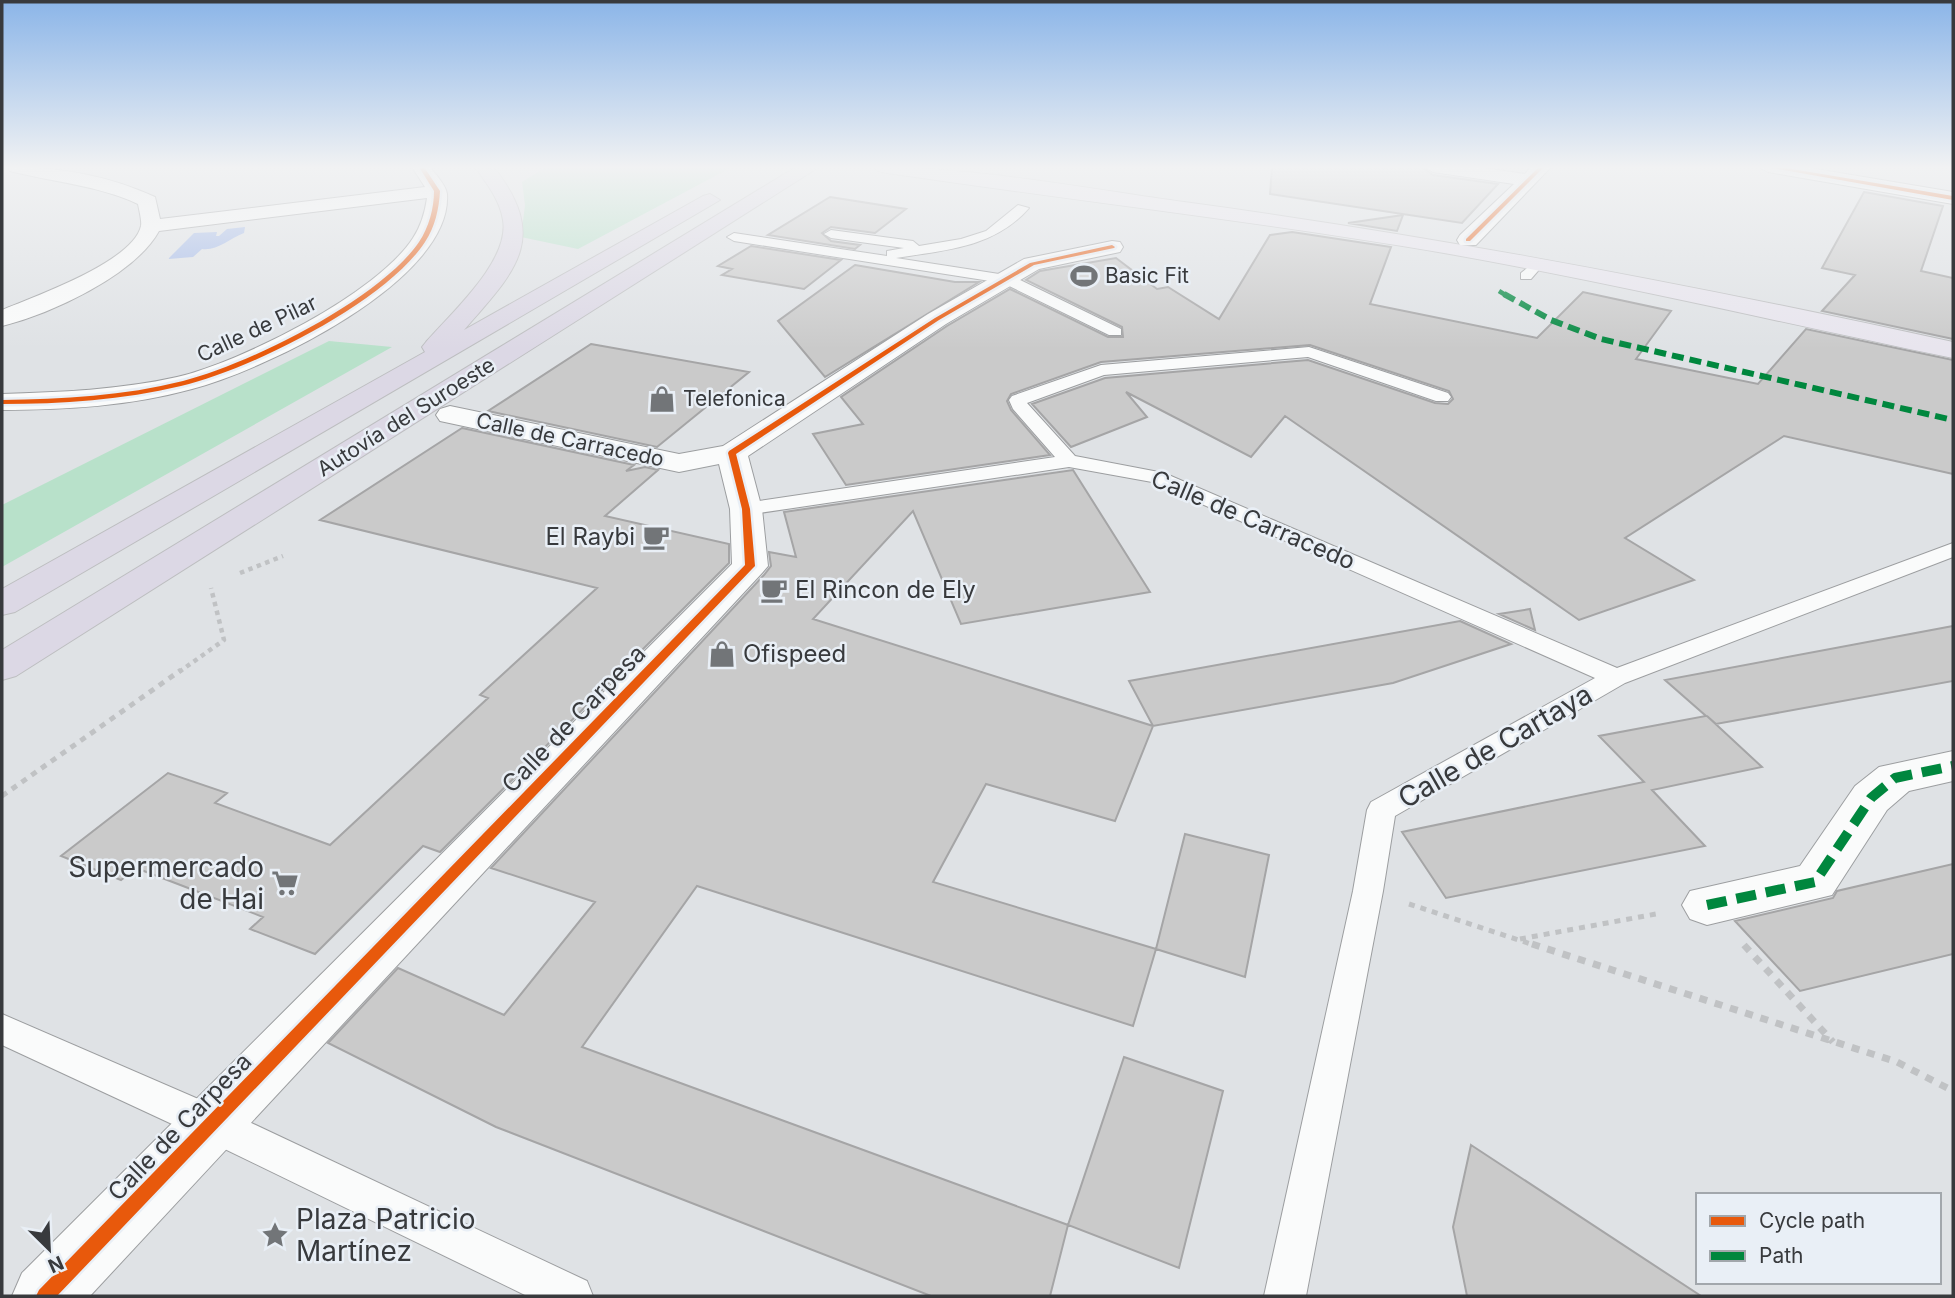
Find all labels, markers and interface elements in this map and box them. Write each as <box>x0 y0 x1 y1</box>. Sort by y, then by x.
sports icon: Basic Fit <box>1069 261 1099 291</box>
place label: Basic Fit <box>1105 263 1189 288</box>
street label: Calle de Pilar <box>193 290 321 367</box>
street label: Autovía del Suroeste <box>312 352 499 481</box>
shop icon: Telefonica <box>647 384 677 414</box>
place label: Telefonica <box>683 386 786 411</box>
street label: Calle de Carracedo <box>474 407 666 472</box>
street label: Calle de Carracedo <box>1147 463 1359 576</box>
place label: El Raybi <box>545 522 635 551</box>
cafe icon: El Raybi <box>641 522 671 552</box>
cafe icon: El Rincon de Ely <box>759 575 789 605</box>
place label: El Rincon de Ely <box>795 575 976 604</box>
street label: Calle de Carpesa <box>496 639 651 799</box>
shop icon: Ofispeed <box>707 639 737 669</box>
place label: Ofispeed <box>743 639 846 668</box>
street label: Calle de Cartaya <box>1392 677 1598 815</box>
place label: Supermercado de Hai <box>68 850 264 916</box>
supermarket icon: Supermercado de Hai <box>270 868 300 898</box>
street label: Calle de Carpesa <box>102 1047 257 1207</box>
legend <box>1696 1193 1941 1284</box>
place label: Plaza Patricio Martínez <box>296 1202 476 1268</box>
text: Cycle path <box>1759 1208 1865 1233</box>
north arrow <box>14 1214 84 1284</box>
place icon: Plaza Patricio Martínez <box>260 1220 290 1250</box>
text: Path <box>1759 1243 1804 1268</box>
text: N <box>44 1251 67 1278</box>

